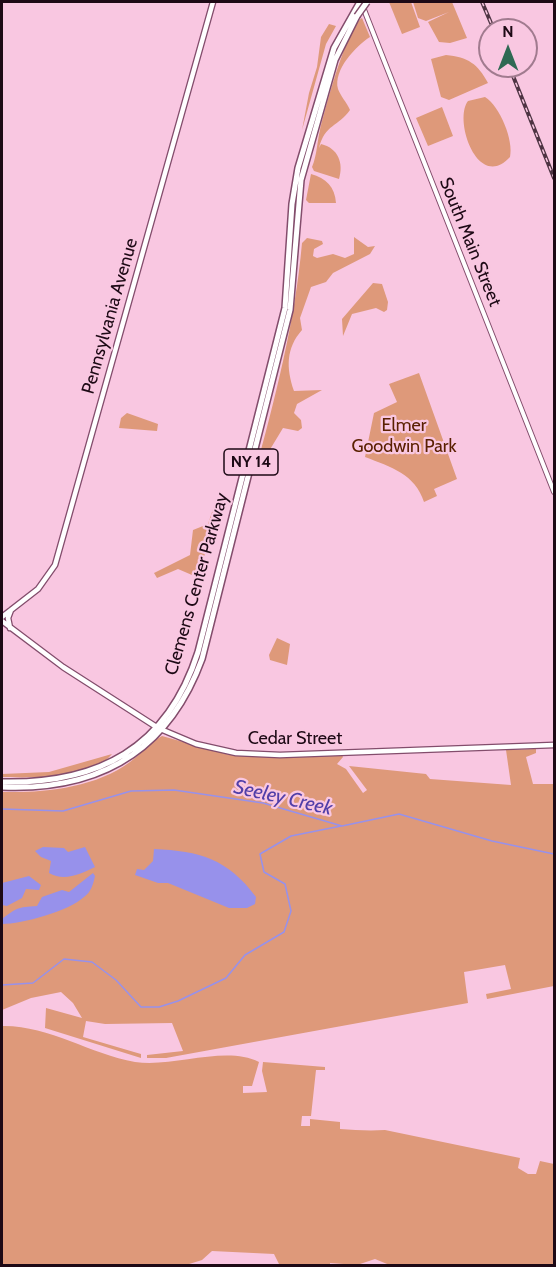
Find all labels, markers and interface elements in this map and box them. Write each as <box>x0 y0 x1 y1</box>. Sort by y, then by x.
north arrow <box>478 18 538 78</box>
text: N <box>502 22 514 41</box>
street label: South Main Street <box>434 174 506 310</box>
street label: Pennsylvania Avenue <box>77 236 143 396</box>
park label: Elmer Goodwin Park <box>351 415 457 458</box>
road number: NY 14 <box>224 449 278 475</box>
street label: Clemens Center Parkway <box>161 490 233 678</box>
street label: Cedar Street <box>248 728 342 750</box>
water label: Seeley Creek <box>231 775 335 821</box>

